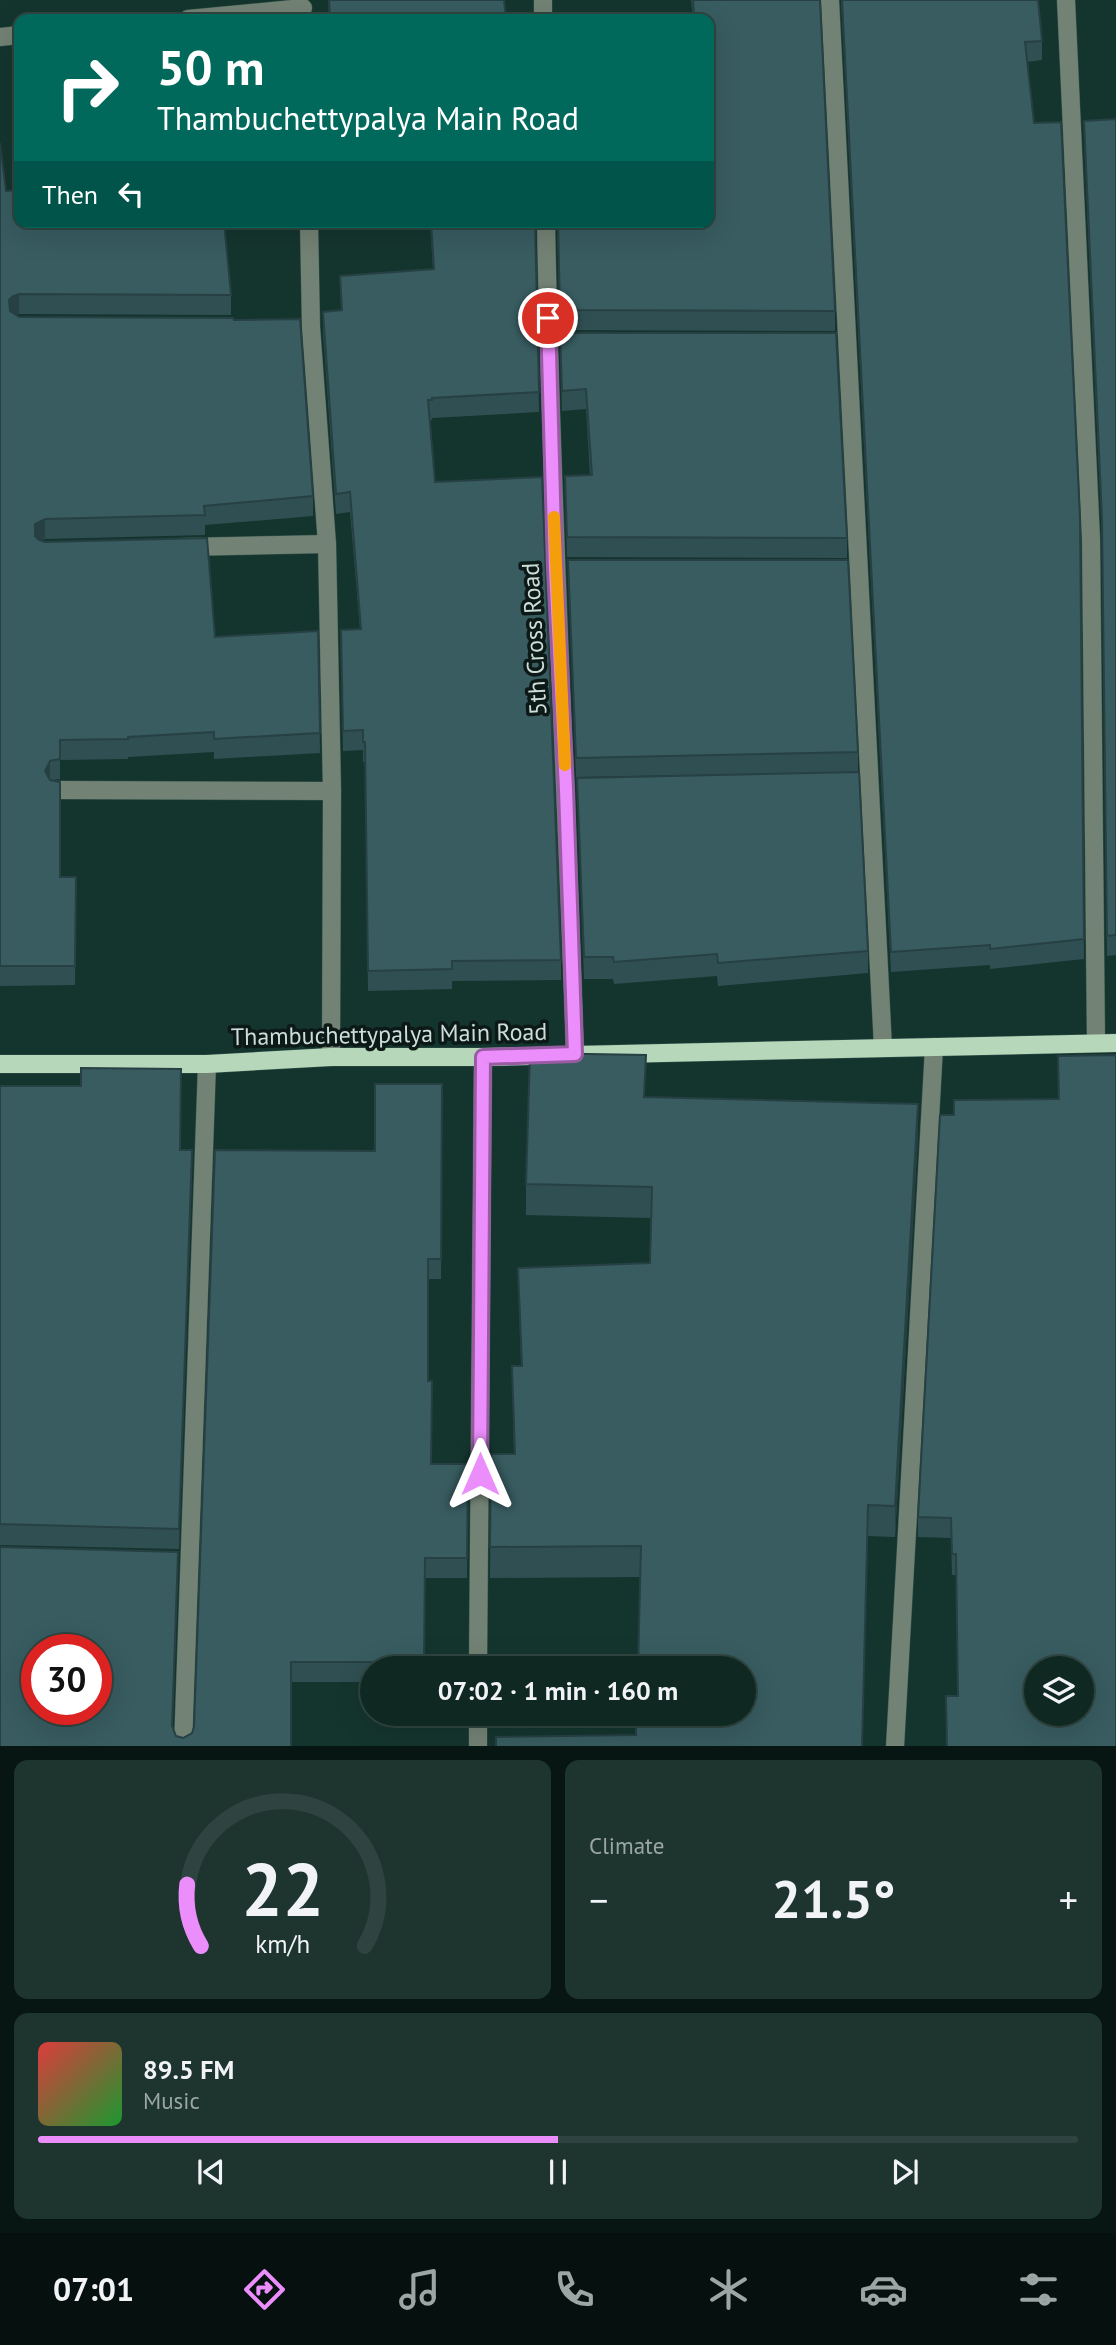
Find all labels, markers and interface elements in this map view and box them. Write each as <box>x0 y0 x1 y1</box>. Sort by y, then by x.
text: 50 m <box>157 35 264 99</box>
icon: right <box>42 42 133 133</box>
text: Thambuchettypalya Main Road <box>157 97 579 139</box>
icon: left <box>112 175 150 213</box>
text: Then <box>42 178 98 211</box>
pin <box>518 288 578 348</box>
icon: arrive <box>529 299 567 337</box>
street label: 5th Cross Road <box>515 562 553 716</box>
street label: Thambuchettypalya Main Road <box>231 1016 547 1052</box>
position arrow <box>443 1437 517 1511</box>
speed limit sign: 30 <box>21 1634 112 1725</box>
map controls <box>1024 1656 1094 1726</box>
button: layers <box>1024 1656 1094 1726</box>
text: 07:02 · 1 min · 160 m <box>438 1674 678 1707</box>
text: Climate <box>589 1831 664 1860</box>
text: 22 <box>241 1842 324 1936</box>
text: 21.5° <box>772 1865 895 1932</box>
text: − <box>589 1875 608 1924</box>
text: + <box>1059 1875 1078 1924</box>
text: km/h <box>255 1927 310 1959</box>
text: 89.5 FM <box>143 2053 234 2086</box>
text: Music <box>143 2086 200 2115</box>
icon: previous <box>192 2153 230 2191</box>
icon: pause <box>539 2153 577 2191</box>
icon: next <box>886 2153 924 2191</box>
icon: directions <box>240 2265 289 2314</box>
icon: music <box>395 2265 444 2314</box>
icon: phone <box>550 2265 599 2314</box>
icon: climate <box>704 2265 753 2314</box>
icon: car <box>859 2265 908 2314</box>
icon: filters <box>1014 2265 1063 2314</box>
text: 07:01 <box>53 2268 134 2310</box>

